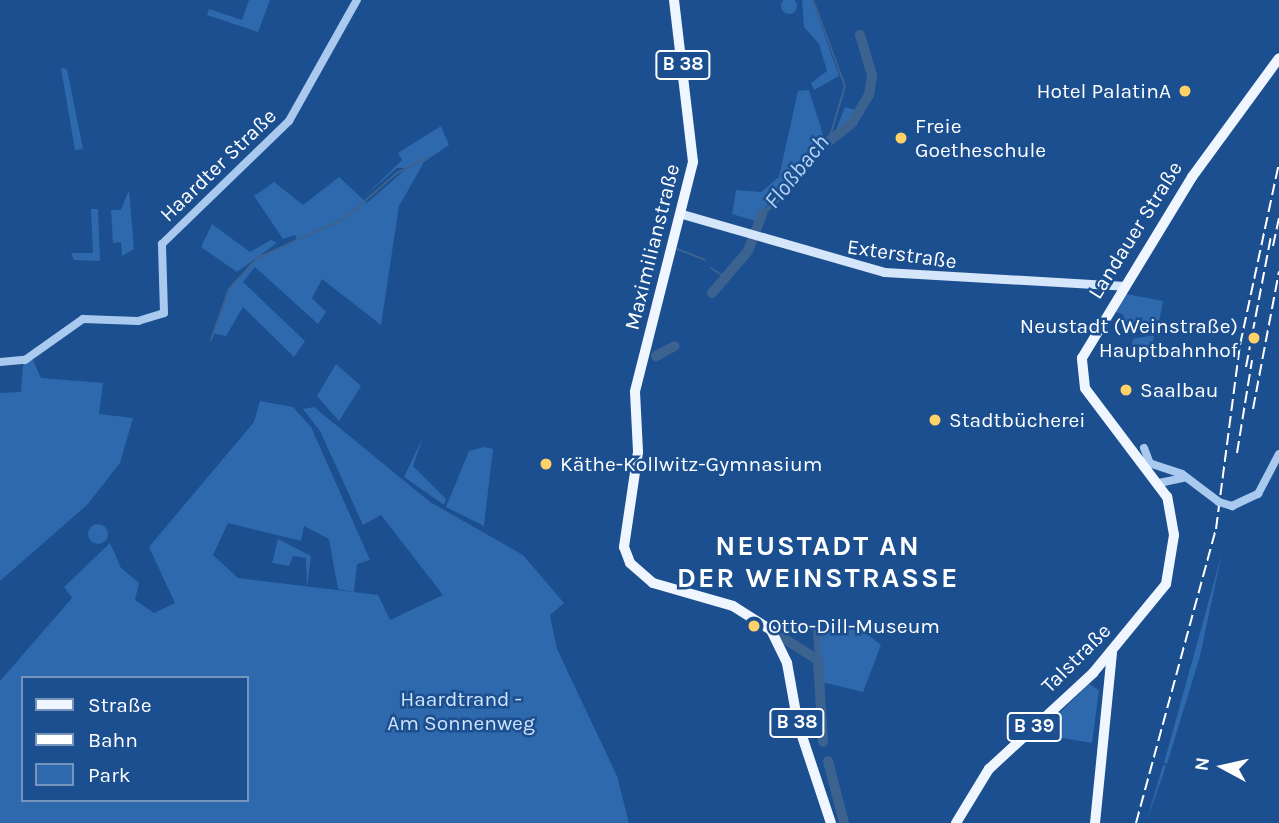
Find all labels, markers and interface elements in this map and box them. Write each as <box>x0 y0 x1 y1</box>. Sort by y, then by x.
road number: B 38 <box>655 50 711 80</box>
place label: Hotel PalatinA <box>1036 78 1171 104</box>
marker: Hotel PalatinA <box>1177 83 1193 99</box>
street label: Haardter Straße <box>155 103 281 227</box>
place label: Freie Goetheschule <box>915 113 1046 163</box>
water label: Floßbach <box>759 129 835 215</box>
marker: Freie Goetheschule <box>893 130 909 146</box>
street label: Landauer Straße <box>1083 157 1187 303</box>
street label: Maximilianstraße <box>619 161 685 333</box>
street label: Exterstraße <box>846 234 958 274</box>
place label: Neustadt (Weinstraße) Hauptbahnhof <box>1020 313 1238 363</box>
marker: Neustadt (Weinstraße) Hauptbahnhof <box>1244 328 1264 348</box>
place label: Saalbau <box>1140 377 1218 403</box>
marker: Saalbau <box>1118 382 1134 398</box>
place label: Stadtbücherei <box>949 407 1086 433</box>
marker: Stadtbücherei <box>927 412 943 428</box>
place label: Käthe-Kollwitz-Gymnasium <box>560 451 822 477</box>
marker: Käthe-Kollwitz-Gymnasium <box>538 456 554 472</box>
district label: NEUSTADT AN DER WEINSTRASSE <box>679 529 957 595</box>
place label: Otto-Dill-Museum <box>768 613 940 639</box>
marker: Otto-Dill-Museum <box>746 618 762 634</box>
street label: Talstraße <box>1036 618 1116 698</box>
legend <box>21 676 248 802</box>
park label: Haardtrand - Am Sonnenweg <box>387 686 535 736</box>
text: Straße <box>88 693 151 717</box>
road number: B 38 <box>769 708 825 738</box>
road number: B 39 <box>1006 712 1062 742</box>
text: Bahn <box>88 728 138 752</box>
north arrow <box>1188 732 1258 802</box>
text: N <box>1190 756 1214 772</box>
text: Park <box>88 763 131 787</box>

